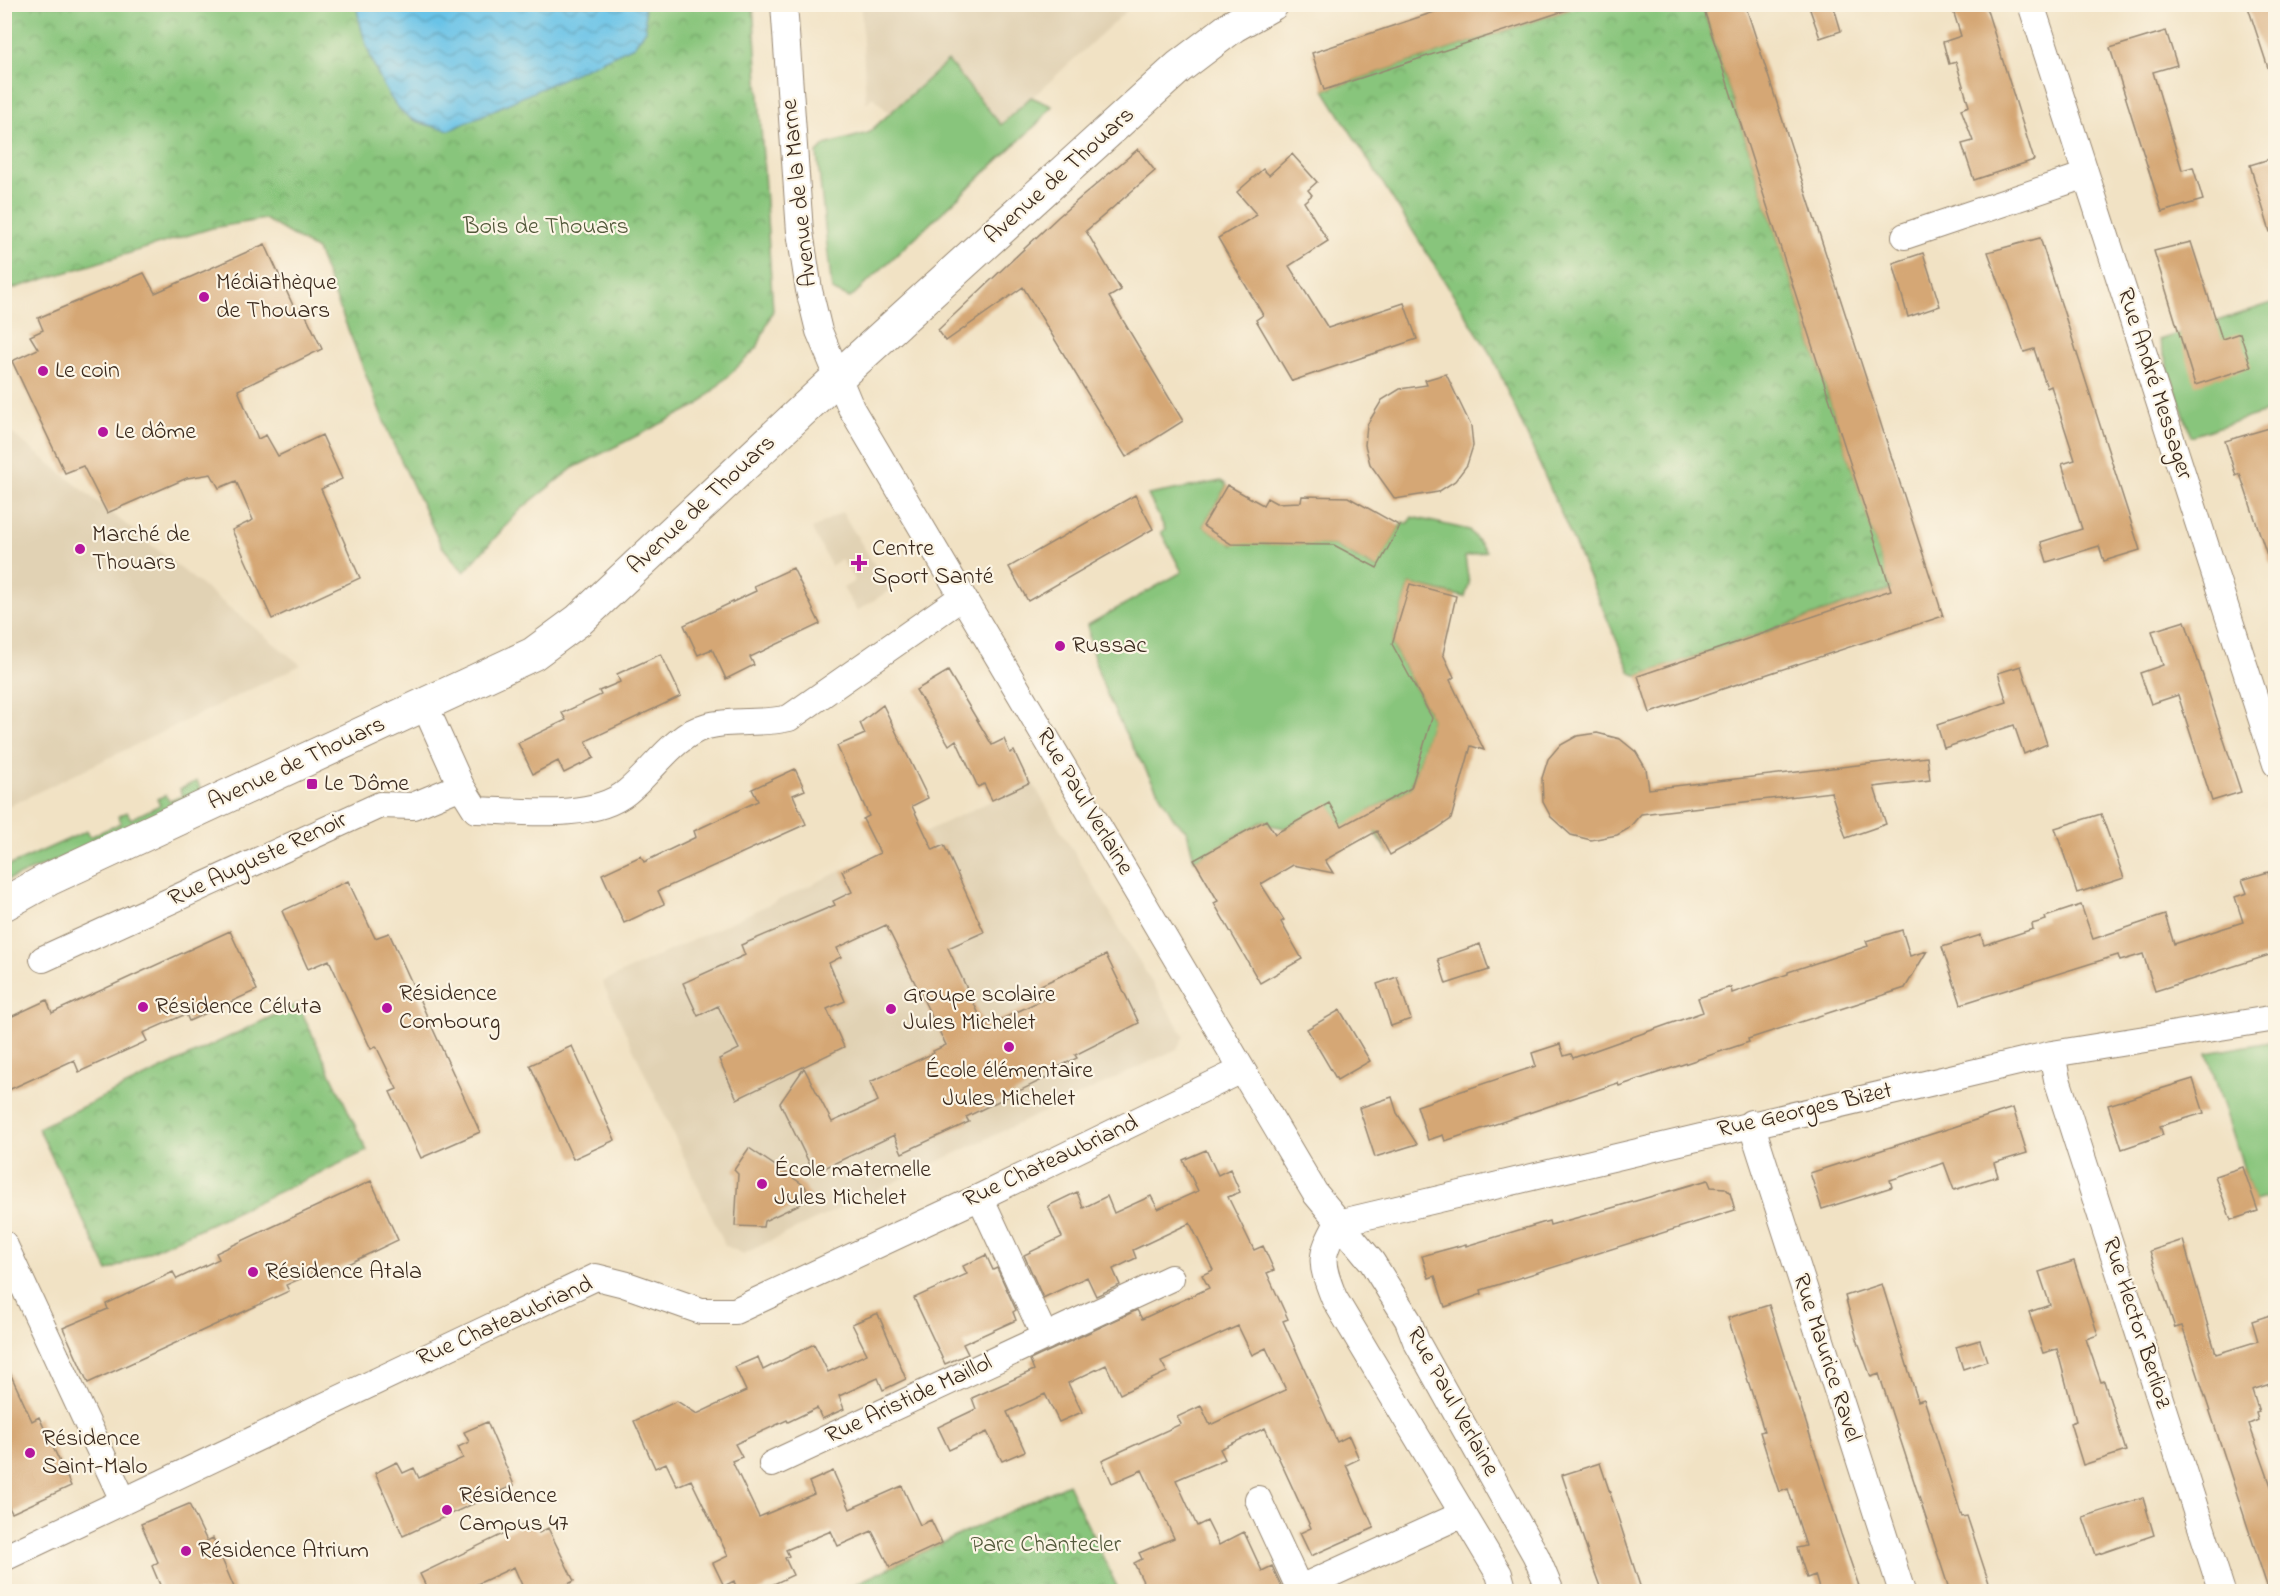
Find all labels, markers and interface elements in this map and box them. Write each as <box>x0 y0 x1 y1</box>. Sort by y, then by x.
street label: Avenue de la Marne <box>773 97 827 289</box>
street label: Avenue de Thouars <box>977 99 1143 253</box>
park label: Bois de Thouars <box>462 210 629 245</box>
place label: Médiathèque de Thouars <box>216 266 337 329</box>
street label: Rue André Messager <box>2107 284 2202 485</box>
marker: Médiathèque de Thouars <box>197 290 211 304</box>
place label: Le coin <box>55 354 120 389</box>
marker: Le coin <box>36 364 50 378</box>
place label: Le dôme <box>115 415 196 450</box>
marker: Le dôme <box>96 425 110 439</box>
street label: Avenue de Thouars <box>620 427 784 583</box>
place label: Marché de Thouars <box>92 518 190 581</box>
place label: Centre Sport Santé <box>872 532 994 595</box>
marker: Marché de Thouars <box>73 542 87 556</box>
marker: Centre Sport Santé <box>850 554 868 572</box>
place label: Russac <box>1072 629 1147 664</box>
marker: Russac <box>1053 639 1067 653</box>
street label: Avenue de Thouars <box>203 708 391 820</box>
street label: Rue Paul Verlaine <box>1026 722 1142 882</box>
place label: Le Dôme <box>324 767 409 802</box>
marker: Le Dôme <box>305 777 319 791</box>
street label: Rue Auguste Renoir <box>163 803 354 917</box>
place label: Résidence Combourg <box>399 977 500 1040</box>
place label: Groupe scolaire Jules Michelet <box>903 978 1056 1041</box>
place label: Résidence Céluta <box>155 990 322 1025</box>
marker: Résidence Céluta <box>136 1000 150 1014</box>
marker: Résidence Combourg <box>380 1001 394 1015</box>
marker: Groupe scolaire Jules Michelet <box>884 1002 898 1016</box>
marker: École élémentaire Jules Michelet <box>1002 1040 1016 1054</box>
place label: École élémentaire Jules Michelet <box>925 1054 1093 1117</box>
street label: Rue Georges Bizet <box>1714 1074 1896 1148</box>
street label: Rue Chateaubriand <box>958 1106 1145 1218</box>
place label: École maternelle Jules Michelet <box>774 1153 931 1216</box>
marker: École maternelle Jules Michelet <box>755 1177 769 1191</box>
street label: Rue Hector Berlioz <box>2092 1233 2180 1414</box>
place label: Résidence Atala <box>265 1255 422 1290</box>
marker: Résidence Atala <box>246 1265 260 1279</box>
street label: Rue Chateaubriand <box>411 1267 599 1376</box>
street label: Rue Maurice Ravel <box>1782 1269 1870 1447</box>
street label: Rue Paul Verlaine <box>1396 1321 1508 1483</box>
street label: Rue Aristide Maillol <box>820 1346 998 1454</box>
place label: Résidence Saint-Malo <box>42 1422 148 1485</box>
marker: Résidence Saint-Malo <box>23 1446 37 1460</box>
place label: Résidence Campus 47 <box>459 1479 569 1542</box>
marker: Résidence Campus 47 <box>440 1503 454 1517</box>
park label: Parc Chantecler <box>971 1528 1122 1563</box>
place label: Résidence Atrium <box>198 1534 369 1569</box>
marker: Résidence Atrium <box>179 1544 193 1558</box>

